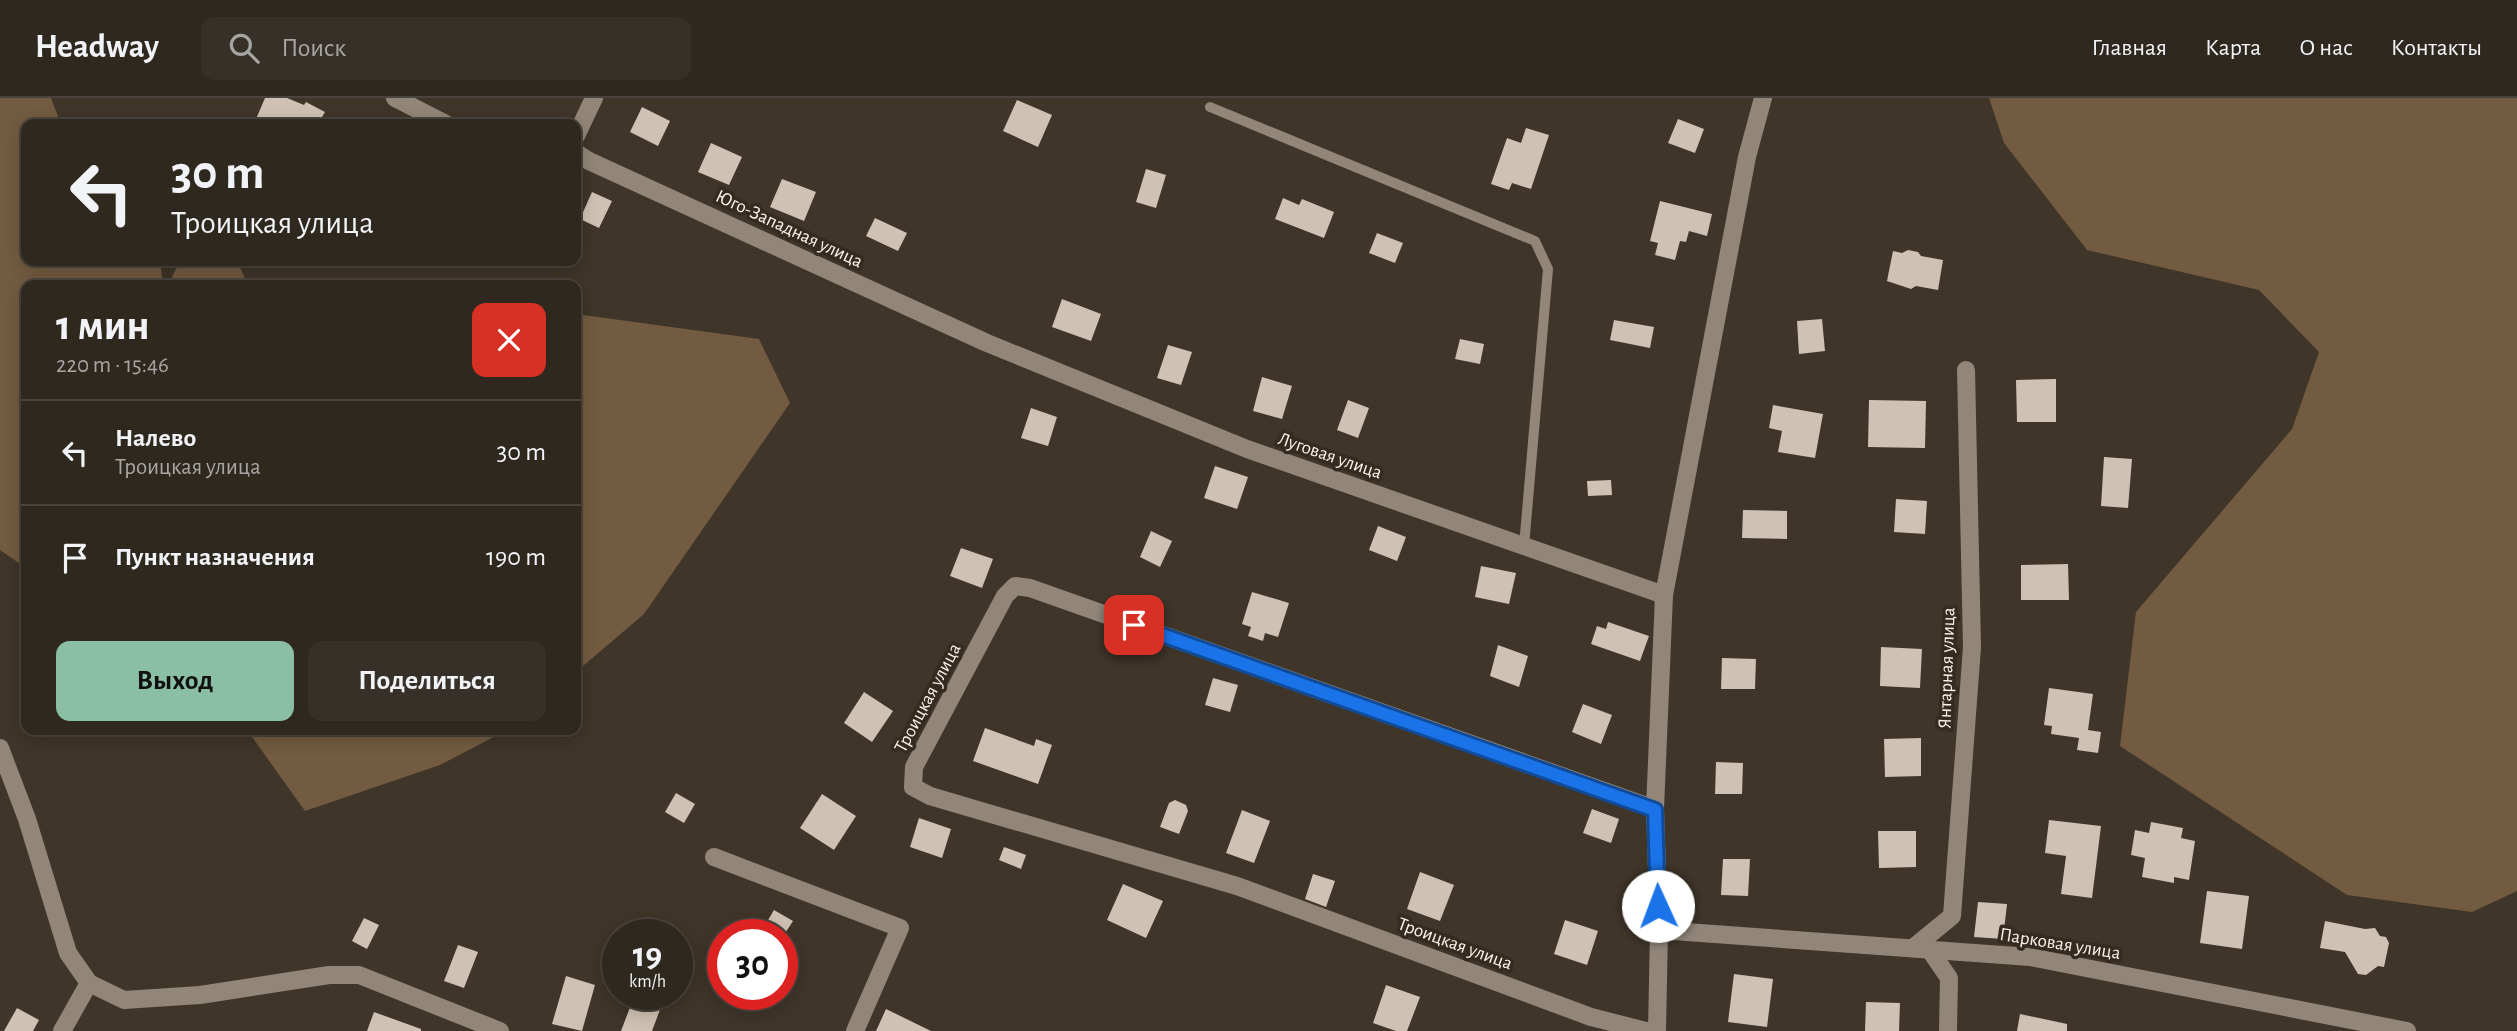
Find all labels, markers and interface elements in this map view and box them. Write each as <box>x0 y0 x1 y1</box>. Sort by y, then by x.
search box <box>201 17 691 80</box>
icon: search <box>225 29 263 67</box>
text: Headway <box>35 31 159 64</box>
text: Поиск <box>281 35 346 61</box>
text: Главная <box>2092 36 2167 60</box>
text: Карта <box>2205 36 2261 60</box>
text: О нас <box>2299 36 2353 60</box>
text: Контакты <box>2391 36 2482 60</box>
icon: left <box>56 147 147 238</box>
text: 30 m <box>171 149 265 198</box>
street label: Юго-Западная улица <box>712 187 866 272</box>
text: Троицкая улица <box>171 207 374 239</box>
button: close <box>472 303 546 377</box>
text: 1 мин <box>56 305 150 347</box>
text: 220 m · 15:46 <box>56 354 169 377</box>
text: Налево <box>115 425 196 451</box>
street label: Луговая улица <box>1276 429 1385 483</box>
icon: left <box>56 434 94 472</box>
text: 30 m <box>496 439 546 465</box>
text: Троицкая улица <box>115 456 261 479</box>
icon: arrive <box>56 539 94 577</box>
text: Пункт назначения <box>115 544 315 570</box>
text: 190 m <box>486 544 546 570</box>
pin <box>1104 595 1164 655</box>
icon: arrive <box>1115 606 1153 644</box>
street label: Янтарная улица <box>1935 607 1959 729</box>
street label: Троицкая улица <box>891 640 965 756</box>
button: Выход <box>56 641 294 721</box>
button: Поделиться <box>308 641 546 721</box>
position arrow <box>1621 869 1695 943</box>
street label: Троицкая улица <box>1395 914 1515 974</box>
speed limit sign: 30 <box>707 919 798 1010</box>
street label: Парковая улица <box>1998 925 2122 963</box>
text: 19 <box>633 938 662 973</box>
text: km/h <box>629 973 666 991</box>

